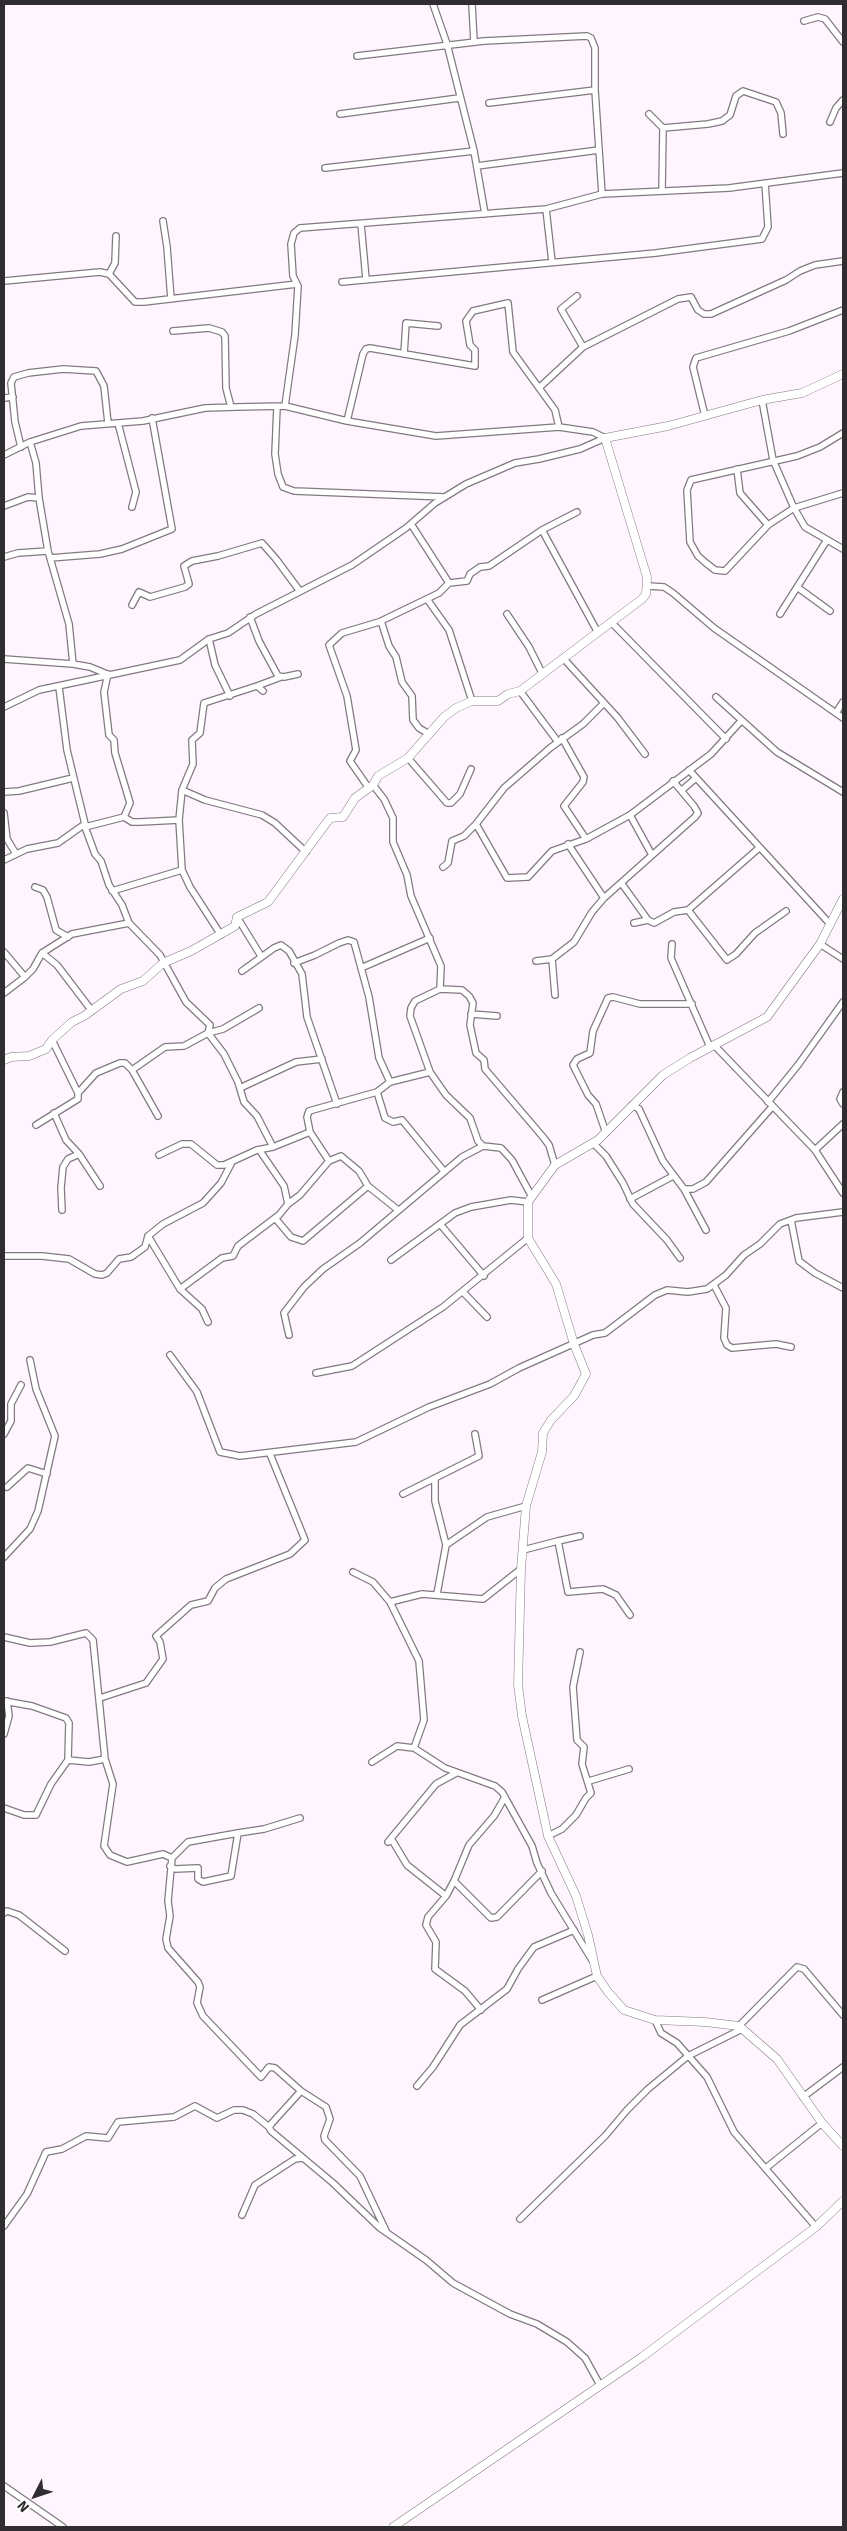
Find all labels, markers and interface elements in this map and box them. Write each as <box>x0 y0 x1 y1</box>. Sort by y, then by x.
north arrow <box>10 2471 60 2521</box>
text: N <box>14 2497 33 2515</box>

